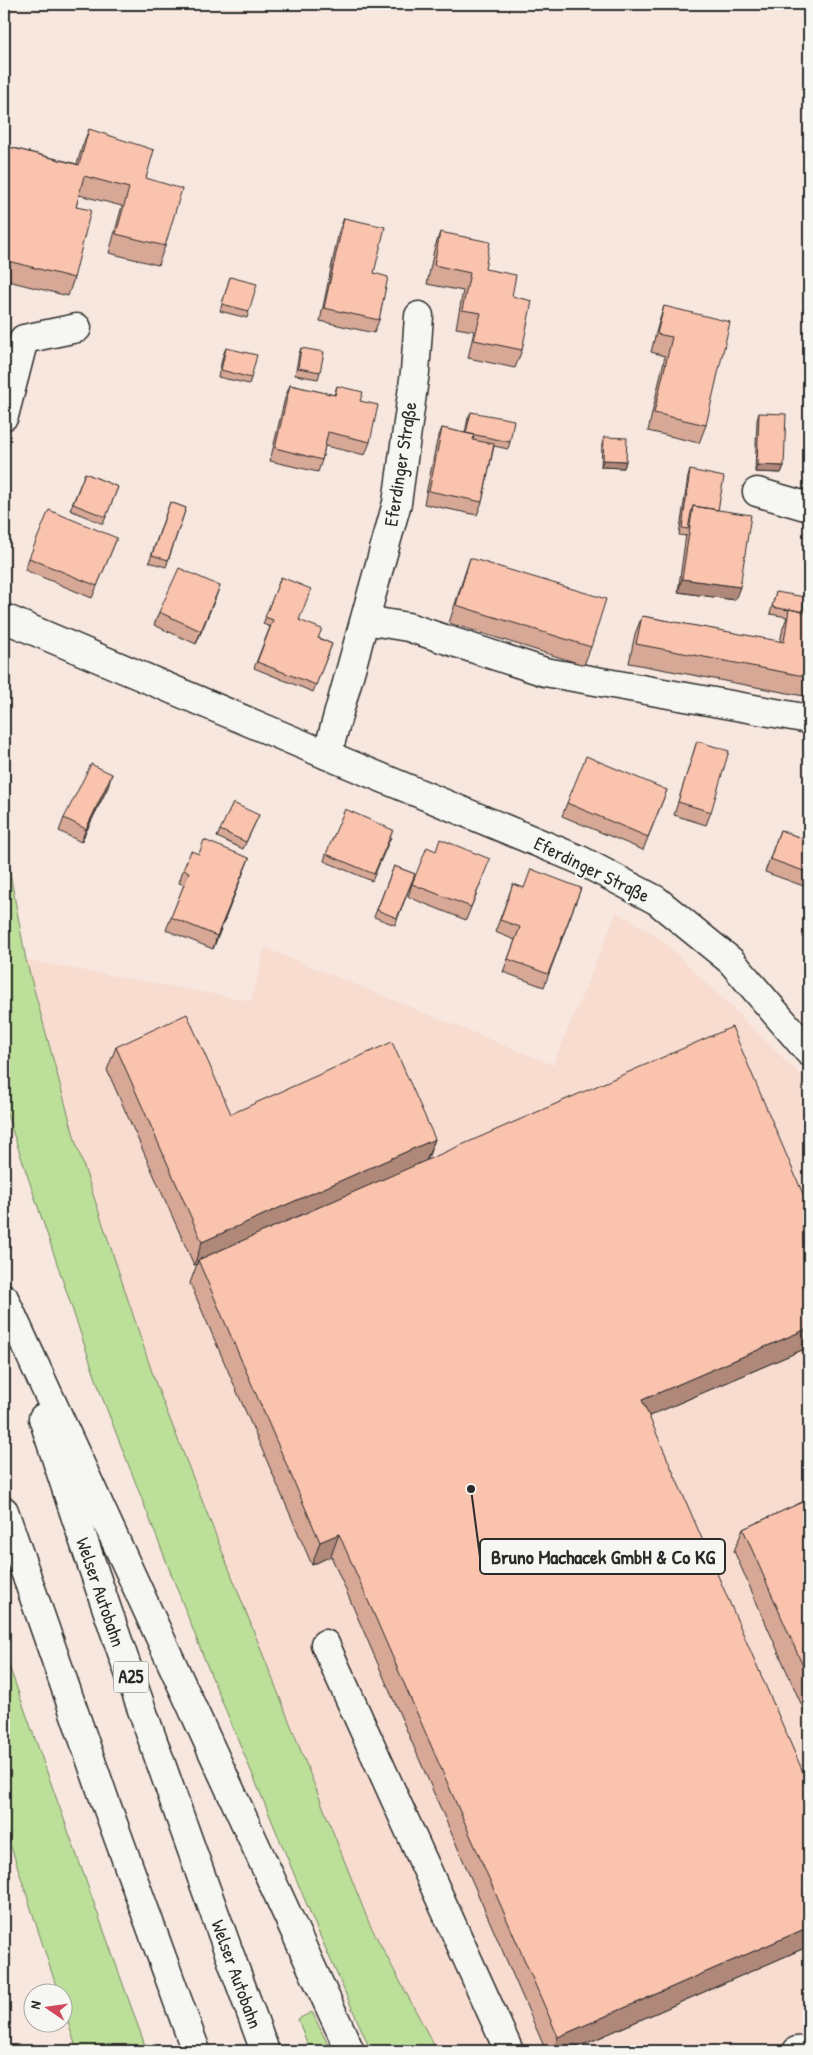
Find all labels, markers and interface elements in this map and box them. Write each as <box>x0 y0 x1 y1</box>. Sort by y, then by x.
street label: Eferdinger Straße <box>377 399 423 528</box>
street label: Eferdinger Straße <box>530 830 655 908</box>
street label: Welser Autobahn <box>70 1534 132 1650</box>
callout: Bruno Machacek GmbH & Co KG <box>480 1539 725 1574</box>
text: Bruno Machacek GmbH & Co KG <box>491 1543 715 1570</box>
road number: A25 <box>114 1661 148 1692</box>
street label: Welser Autobahn <box>205 1916 269 2032</box>
north arrow <box>22 1982 72 2032</box>
text: N <box>25 1999 45 2011</box>

